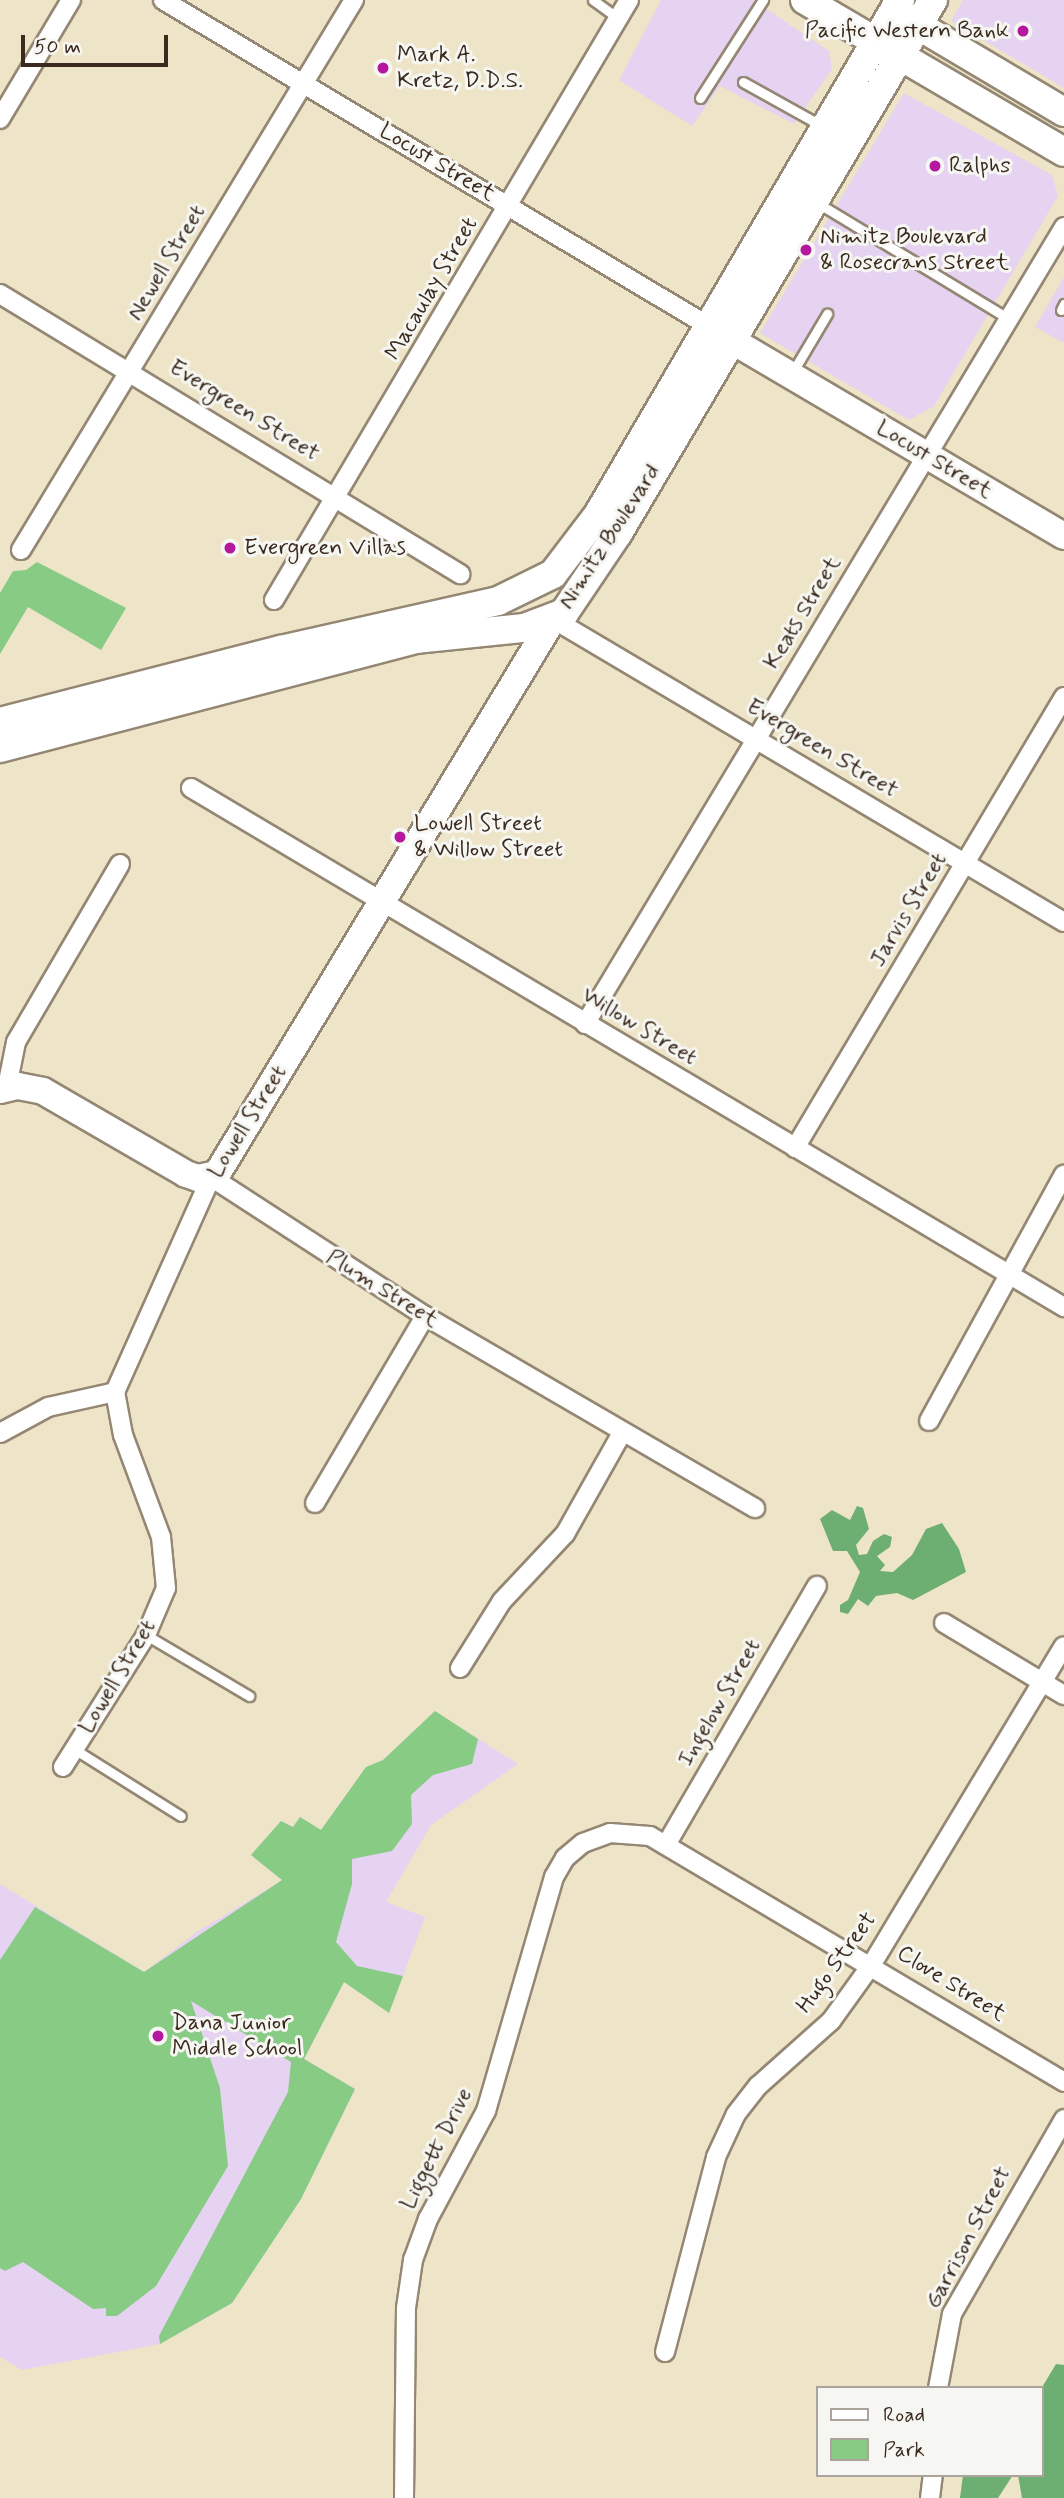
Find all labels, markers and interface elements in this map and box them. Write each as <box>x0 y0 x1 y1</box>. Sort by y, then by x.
place label: Pacific Western Bank <box>804 17 1009 45</box>
scale bar <box>24 21 172 65</box>
marker: Pacific Western Bank <box>1015 23 1031 39</box>
text: 50 m <box>34 33 81 61</box>
place label: Mark A. Kretz, D.D.S. <box>397 41 524 95</box>
marker: Mark A. Kretz, D.D.S. <box>375 60 391 76</box>
street label: Locust Street <box>374 118 500 208</box>
place label: Ralphs <box>949 152 1011 180</box>
marker: Ralphs <box>927 158 943 174</box>
street label: Newell Street <box>121 199 213 327</box>
street label: Macaulay Street <box>379 211 485 367</box>
place label: Nimitz Boulevard & Rosecrans Street <box>820 223 1009 277</box>
marker: Nimitz Boulevard & Rosecrans Street <box>798 242 814 258</box>
street label: Evergreen Street <box>164 354 324 468</box>
street label: Locust Street <box>871 415 997 505</box>
street label: Nimitz Boulevard <box>553 459 667 615</box>
place label: Evergreen Villas <box>244 534 400 562</box>
marker: Evergreen Villas <box>222 540 238 556</box>
street label: Keats Street <box>758 551 848 675</box>
street label: Evergreen Street <box>742 693 902 805</box>
place label: Lowell Street & Willow Street <box>414 810 567 864</box>
marker: Lowell Street & Willow Street <box>392 829 408 845</box>
street label: Jarvis Street <box>863 846 955 974</box>
street label: Willow Street <box>575 981 703 1073</box>
street label: Lowell Street <box>201 1059 295 1185</box>
street label: Plum Street <box>321 1244 443 1334</box>
street label: Lowell Street <box>72 1613 164 1741</box>
street label: Ingelow Street <box>671 1633 769 1773</box>
street label: Hugo Street <box>791 1907 883 2019</box>
street label: Clove Street <box>891 1940 1011 2028</box>
place label: Dana Junior Middle School <box>172 2009 303 2063</box>
marker: Dana Junior Middle School <box>150 2028 166 2044</box>
street label: Liggett Drive <box>395 2084 479 2214</box>
street label: Garrison Street <box>920 2163 1018 2313</box>
legend <box>816 2386 1043 2477</box>
text: Road <box>883 2401 925 2429</box>
text: Park <box>883 2436 925 2464</box>

